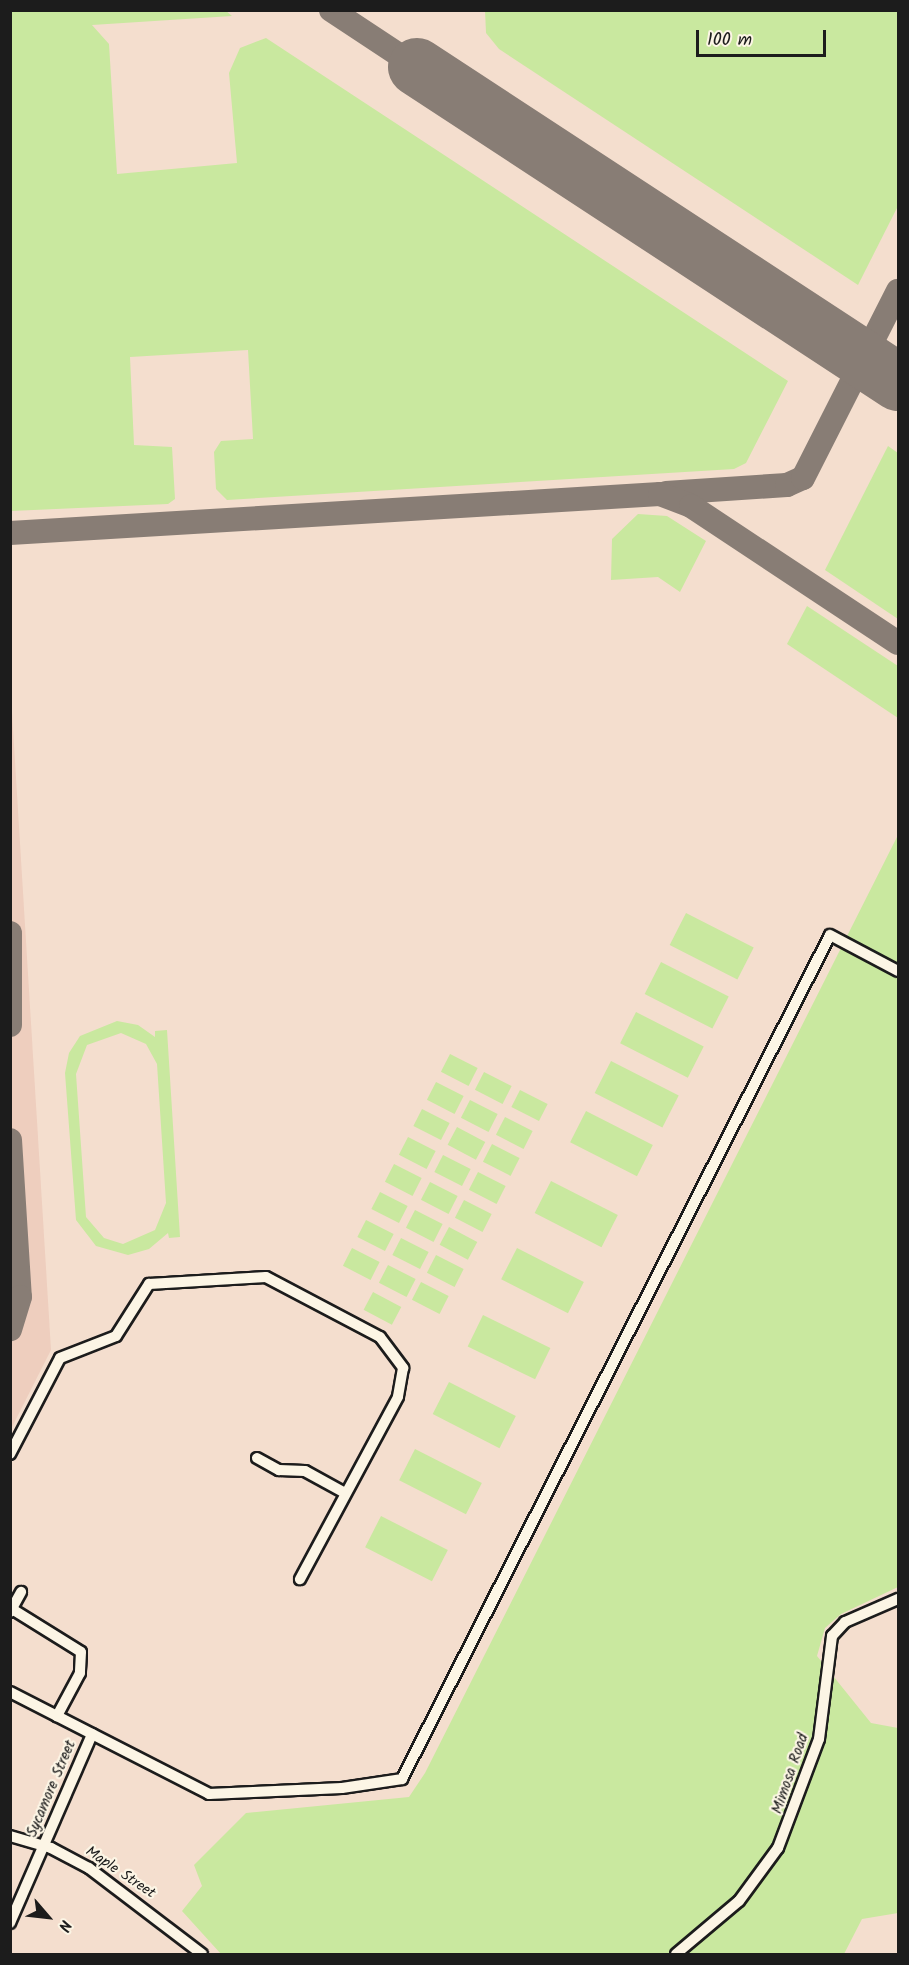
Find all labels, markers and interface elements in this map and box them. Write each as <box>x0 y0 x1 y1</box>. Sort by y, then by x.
scale bar <box>699 18 830 56</box>
text: 100 m <box>707 26 752 55</box>
street label: Mimosa Road <box>769 1732 813 1816</box>
street label: Sycamore Street <box>24 1738 80 1840</box>
street label: Maple Street <box>82 1843 158 1903</box>
north arrow <box>18 1887 78 1947</box>
text: N <box>51 1915 78 1936</box>

